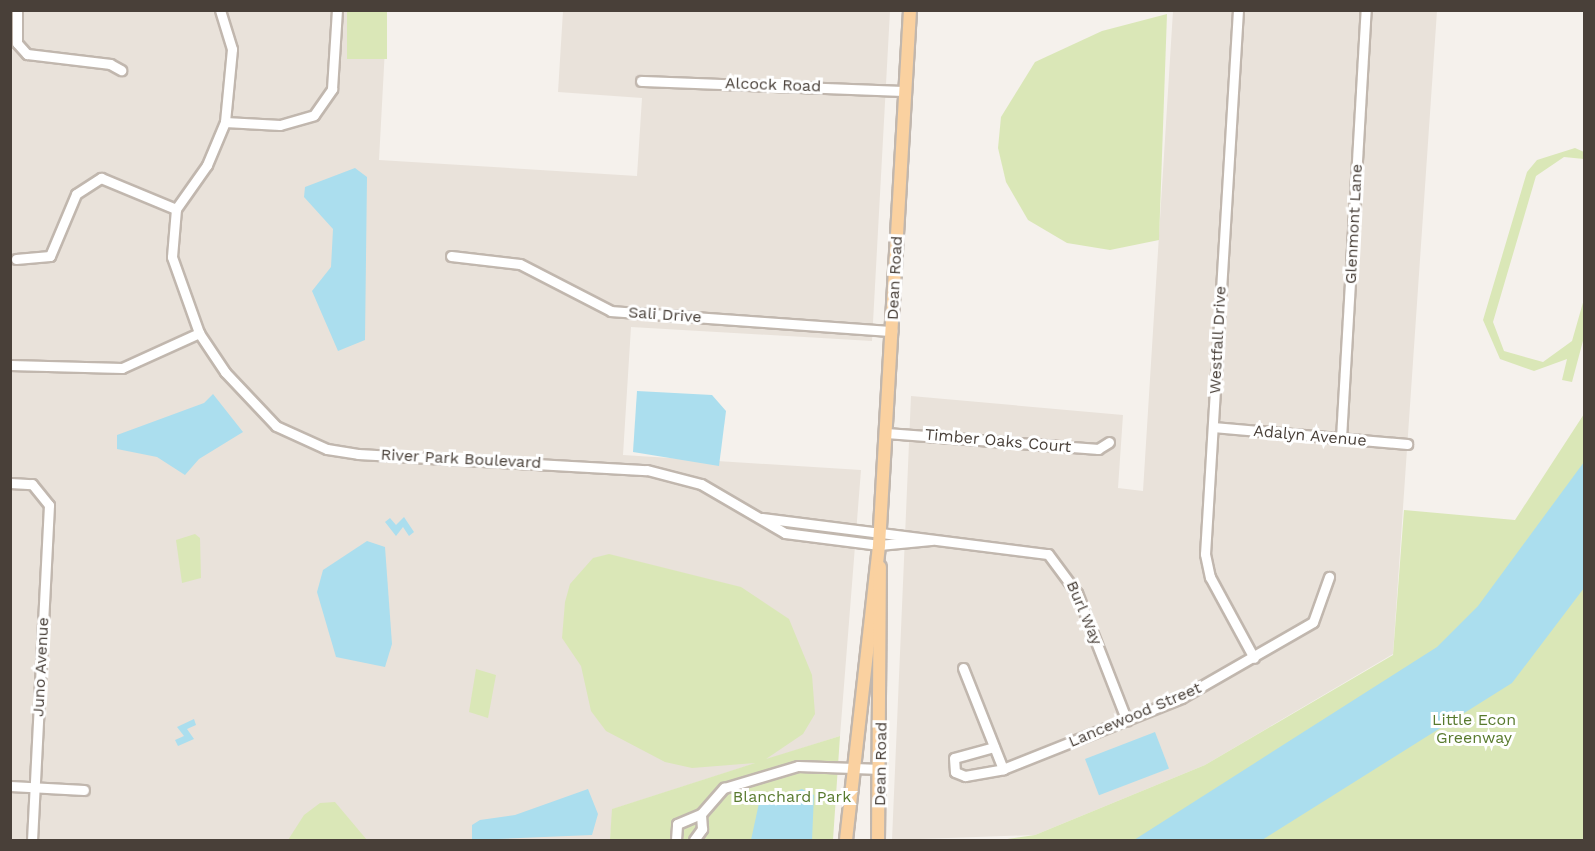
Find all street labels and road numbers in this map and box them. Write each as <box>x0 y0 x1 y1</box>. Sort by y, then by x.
street label: Alcock Road <box>724 74 822 96</box>
street label: Glenmont Lane <box>1341 163 1367 285</box>
street label: Dean Road <box>883 235 907 321</box>
street label: Westfall Drive <box>1206 285 1230 395</box>
street label: Sali Drive <box>628 303 702 327</box>
street label: Adalyn Avenue <box>1252 421 1368 451</box>
street label: Timber Oaks Court <box>924 425 1072 457</box>
street label: River Park Boulevard <box>380 445 542 473</box>
street label: Burl Way <box>1062 578 1106 648</box>
street label: Juno Avenue <box>29 616 53 718</box>
street label: Lancewood Street <box>1066 678 1204 752</box>
street label: Dean Road <box>871 722 891 806</box>

